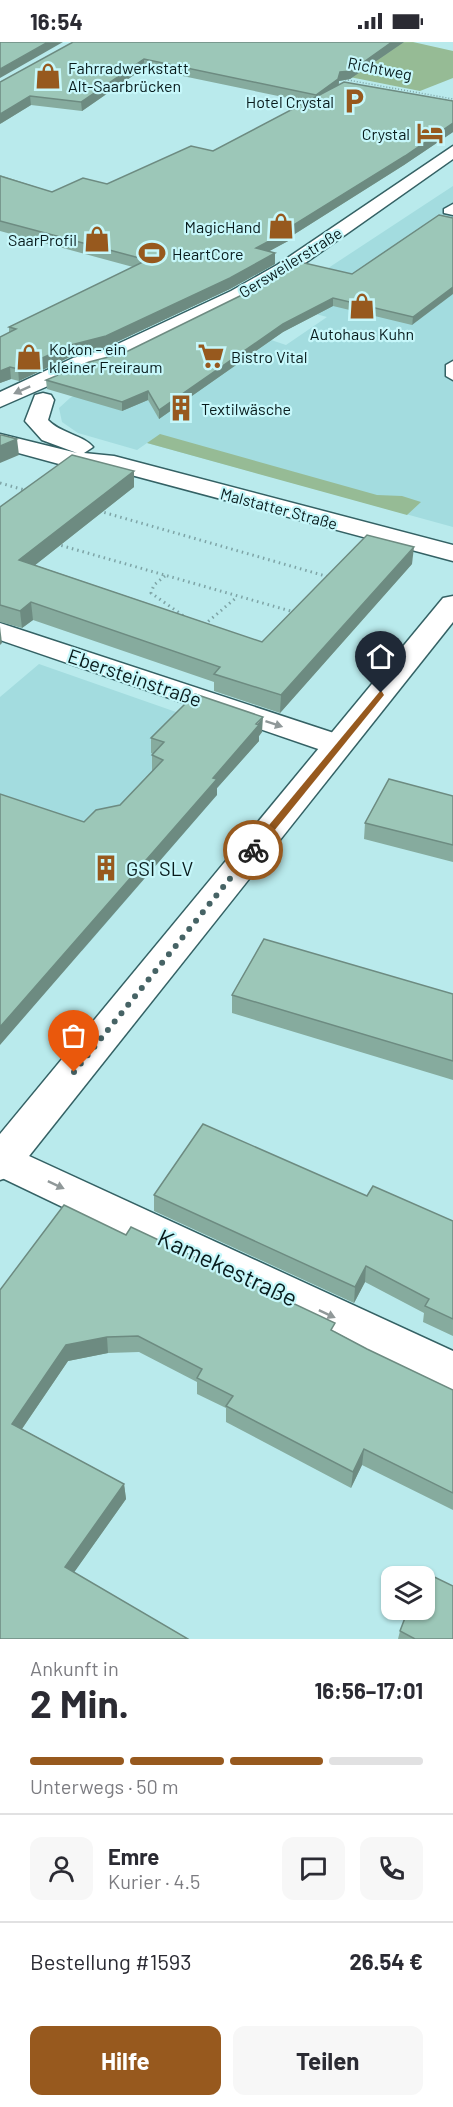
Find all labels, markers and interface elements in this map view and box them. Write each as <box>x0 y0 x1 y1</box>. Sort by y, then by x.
text: 16:54 <box>30 8 83 34</box>
street label: Richtweg <box>346 52 414 84</box>
place label: Fahrradwerkstatt Alt-Saarbrücken <box>68 58 189 95</box>
shop icon: Fahrradwerkstatt Alt-Saarbrücken <box>33 61 63 91</box>
parking icon: Hotel Crystal <box>339 86 369 116</box>
place label: Hotel Crystal <box>246 92 334 111</box>
hotel icon: Crystal <box>415 118 445 148</box>
place label: Crystal <box>362 124 410 143</box>
shop icon: MagicHand <box>266 211 296 241</box>
place label: MagicHand <box>185 217 261 236</box>
street label: Gersweilerstraße <box>235 223 345 301</box>
shop icon: SaarProfil <box>82 224 112 254</box>
place label: SaarProfil <box>8 230 77 249</box>
sports icon: HeartCore <box>137 238 167 268</box>
place label: HeartCore <box>172 244 244 263</box>
shop icon: Autohaus Kuhn <box>347 291 377 321</box>
place label: Autohaus Kuhn <box>310 324 414 343</box>
place label: Kokon - ein kleiner Freiraum <box>49 339 162 376</box>
supermarket icon: Bistro Vital <box>196 341 226 371</box>
shop icon: Kokon - ein kleiner Freiraum <box>14 342 44 372</box>
place label: Bistro Vital <box>231 347 307 366</box>
one-way arrow <box>12 385 30 395</box>
building icon: Textilwäsche <box>166 393 196 423</box>
place label: Textilwäsche <box>201 399 291 418</box>
street label: Malstatter Straße <box>218 483 340 533</box>
pin <box>355 631 406 693</box>
icon: home <box>364 640 397 673</box>
street label: Ebersteinstraße <box>65 643 205 711</box>
one-way arrow <box>265 720 283 729</box>
courier <box>223 820 283 880</box>
icon: bike <box>237 834 270 867</box>
building icon: GSI SLV <box>91 853 121 883</box>
place label: GSI SLV <box>126 856 194 880</box>
pin <box>48 1010 99 1072</box>
icon: bag <box>57 1019 90 1052</box>
one-way arrow <box>47 1181 64 1190</box>
street label: Kamekestraße <box>153 1222 303 1312</box>
one-way arrow <box>318 1309 335 1318</box>
map controls <box>381 1566 435 1620</box>
button: layers <box>381 1566 435 1620</box>
text: Ankunft in <box>30 1656 119 1680</box>
text: 16:56–17:01 <box>314 1677 423 1703</box>
text: 2 Min. <box>30 1679 129 1726</box>
text: Unterwegs · 50 m <box>30 1774 178 1798</box>
button: person <box>30 1837 93 1900</box>
button: chat <box>282 1837 345 1900</box>
button: phone <box>360 1837 423 1900</box>
text: Emre <box>108 1843 159 1869</box>
text: Kurier · 4.5 <box>108 1869 200 1893</box>
text: Bestellung #1593 <box>30 1948 192 1974</box>
text: 26.54 € <box>349 1948 423 1974</box>
button: Hilfe <box>30 2026 221 2095</box>
button: Teilen <box>233 2026 423 2095</box>

